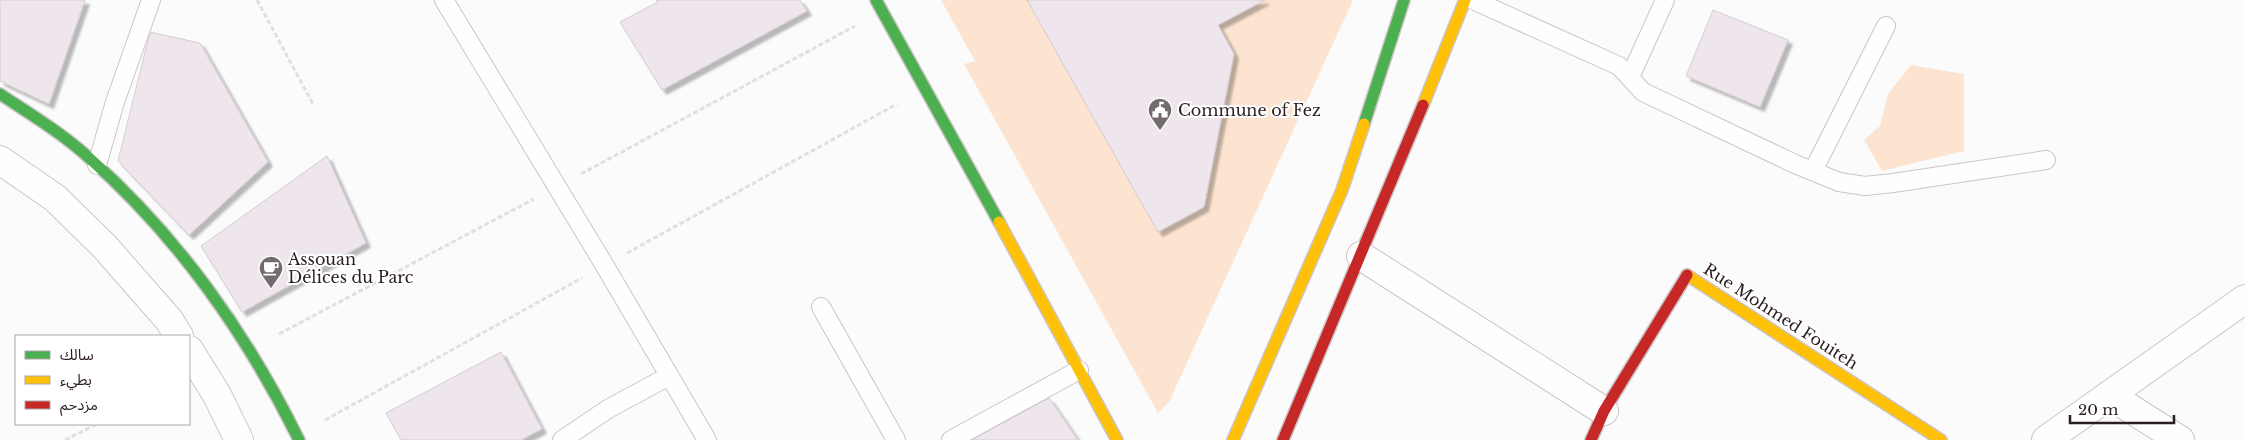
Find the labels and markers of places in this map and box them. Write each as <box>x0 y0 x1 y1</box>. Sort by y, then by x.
public building icon: Commune of Fez <box>1147 97 1173 131</box>
place label: Commune of Fez <box>1178 100 1321 120</box>
place label: Assouan Délices du Parc <box>287 249 414 287</box>
cafe icon: Assouan Délices du Parc <box>258 255 284 289</box>

